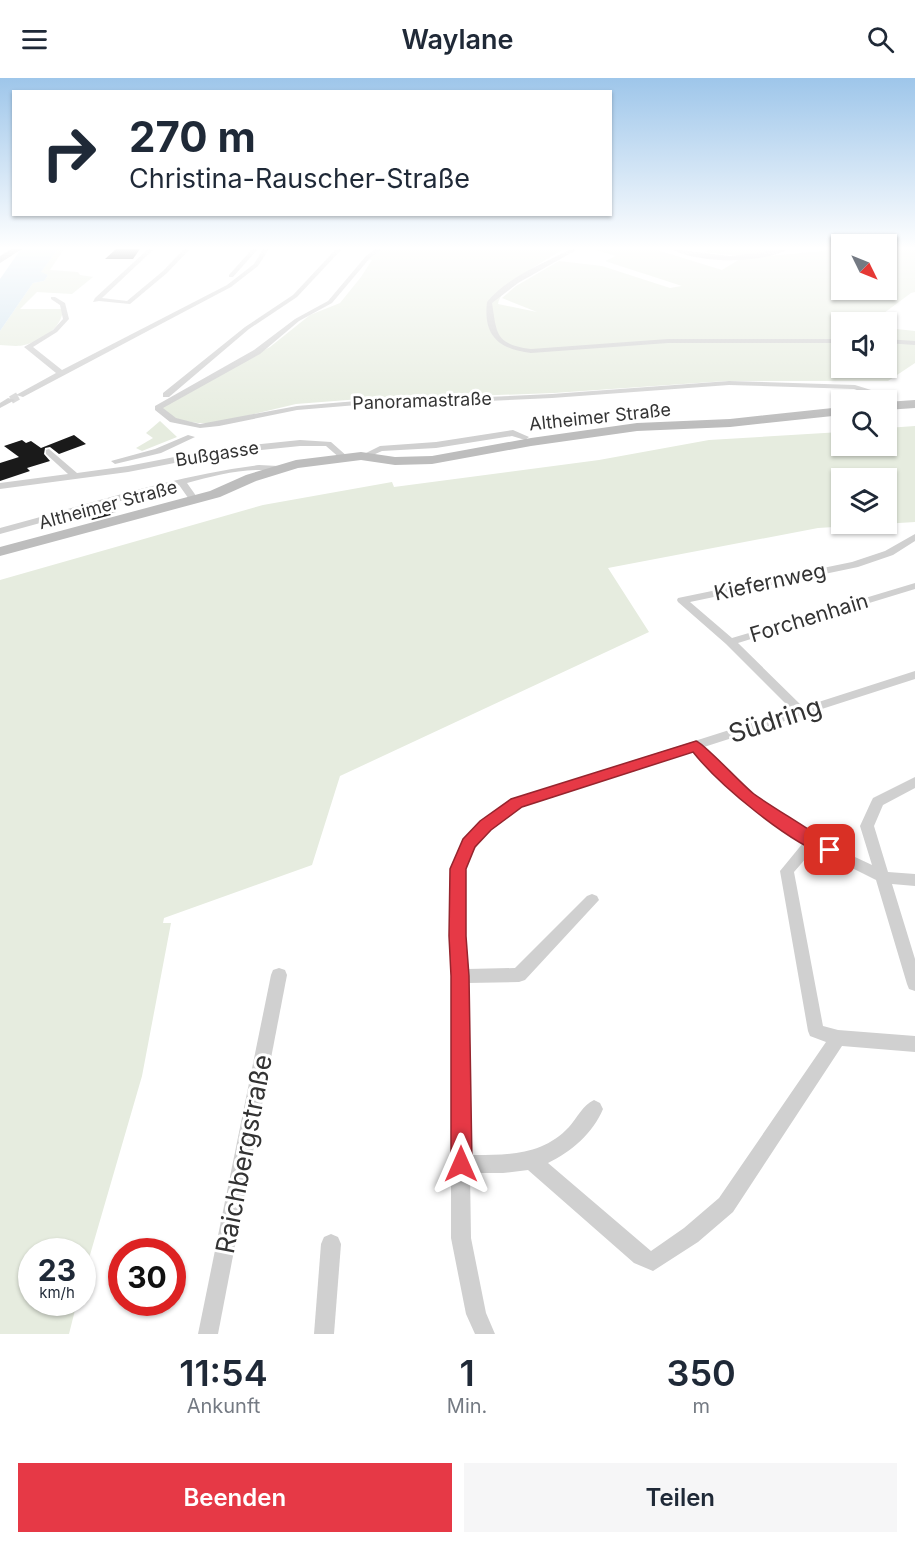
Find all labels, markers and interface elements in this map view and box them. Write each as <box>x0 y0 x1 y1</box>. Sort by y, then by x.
icon: menu <box>18 23 51 56</box>
text: Waylane <box>401 23 514 56</box>
icon: search <box>864 23 897 56</box>
text: 270 m <box>129 111 256 162</box>
icon: right <box>30 114 108 192</box>
text: Christina-Rauscher-Straße <box>129 162 470 195</box>
north arrow <box>831 234 897 300</box>
map controls <box>831 234 897 534</box>
button: sound <box>831 312 897 378</box>
street label: Panoramastraße <box>352 388 492 413</box>
button: search <box>831 390 897 456</box>
street label: Altheimer Straße <box>528 399 672 434</box>
street label: Bußgasse <box>174 437 260 470</box>
button: layers <box>831 468 897 534</box>
street label: Altheimer Straße <box>36 476 179 533</box>
street label: Kiefernweg <box>712 557 828 606</box>
street label: Forchenhain <box>747 588 871 647</box>
street label: Südring <box>725 690 825 749</box>
pin <box>804 824 855 875</box>
icon: arrive <box>813 833 846 866</box>
street label: Raichbergstraße <box>209 1052 278 1256</box>
position arrow <box>429 1132 493 1196</box>
speed limit sign: 30 <box>108 1238 186 1316</box>
text: 23 <box>38 1252 76 1288</box>
text: km/h <box>39 1283 75 1302</box>
text: 11:54 <box>179 1351 268 1395</box>
text: 1 <box>459 1351 475 1395</box>
text: 350 <box>667 1351 736 1395</box>
text: Ankunft <box>187 1394 260 1418</box>
text: Min. <box>447 1394 487 1418</box>
text: m <box>692 1394 710 1418</box>
button: Beenden <box>18 1463 452 1532</box>
button: Teilen <box>464 1463 897 1532</box>

